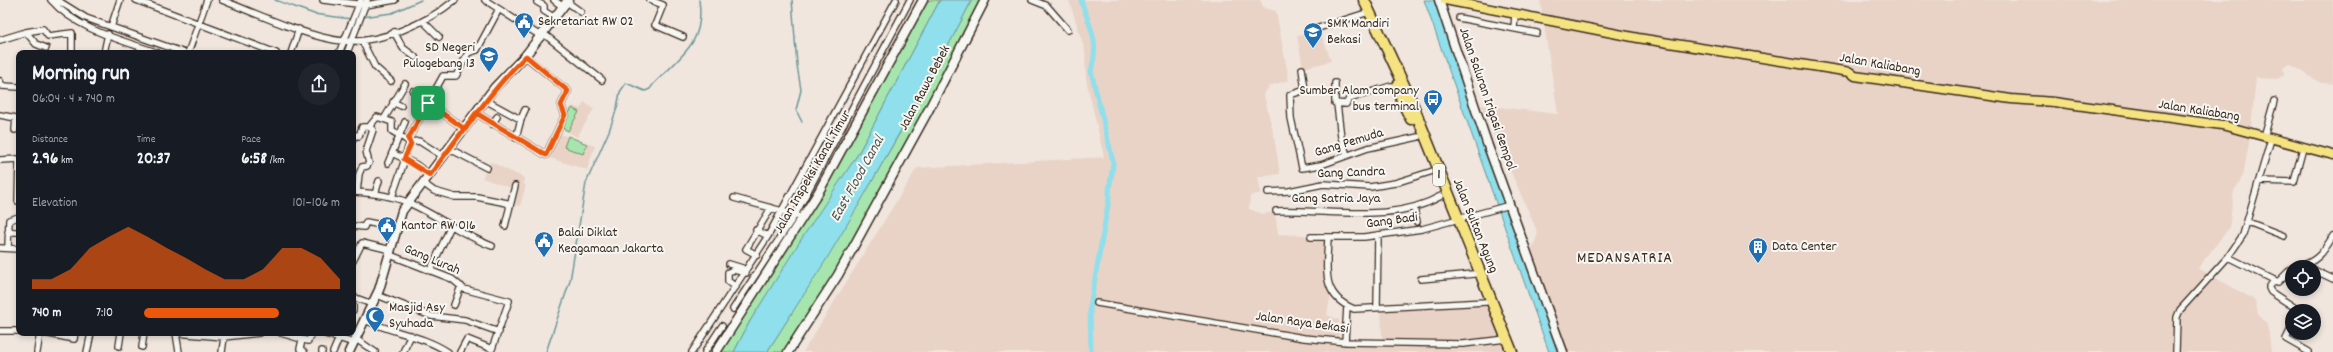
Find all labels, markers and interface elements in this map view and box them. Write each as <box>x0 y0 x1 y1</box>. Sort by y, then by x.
public building icon: Sekretariat RW 02 <box>513 11 535 39</box>
place label: Sekretariat RW 02 <box>538 12 634 32</box>
place label: SMK Mandiri Bekasi <box>1327 14 1390 50</box>
school or university icon: SMK Mandiri Bekasi <box>1302 21 1324 49</box>
street label: Jalan Saluran Irigasi Gempol <box>1453 25 1521 174</box>
place label: SD Negeri Pulogebang 13 <box>403 38 475 74</box>
street label: Jalan Rawa Bebek <box>894 42 956 134</box>
school or university icon: SD Negeri Pulogebang 13 <box>478 45 500 73</box>
street label: Jalan Kaliabang <box>1838 48 1922 82</box>
text: Morning run <box>32 59 130 90</box>
button: share <box>298 63 340 105</box>
place label: Sumber Alam company bus terminal <box>1300 81 1420 117</box>
pin <box>411 86 445 120</box>
bus stop icon: Sumber Alam company bus terminal <box>1422 88 1444 116</box>
text: 06:04 · 4 × 740 m <box>32 90 115 109</box>
icon: arrive <box>417 92 439 114</box>
street label: Jalan Kaliabang <box>2157 95 2241 127</box>
street label: Jalan Inspeksi Kanal Timur <box>769 106 857 237</box>
street label: Gang Pemuda <box>1312 123 1386 163</box>
water label: East Flood Canal <box>825 131 891 226</box>
text: Distance <box>32 132 68 148</box>
text: Time <box>137 132 155 148</box>
text: Pace <box>241 132 261 148</box>
text: 2.96 <box>32 148 58 172</box>
text: 20:37 <box>137 148 170 172</box>
text: 6:58 <box>241 148 267 172</box>
text: km <box>58 153 73 169</box>
text: /km <box>267 153 285 169</box>
street label: Gang Candra <box>1317 162 1386 184</box>
road number: 1 <box>1433 164 1445 186</box>
street label: Jalan Sultan Agung <box>1447 176 1503 276</box>
street label: Gang Satria Jaya <box>1292 189 1381 209</box>
text: Elevation <box>32 194 77 213</box>
text: 101–106 m <box>293 194 340 213</box>
street label: Gang Badi <box>1365 207 1419 235</box>
public building icon: Kantor RW 016 <box>376 215 398 243</box>
place label: Kantor RW 016 <box>401 216 476 236</box>
place label: Balai Diklat Keagamaan Jakarta <box>558 223 664 259</box>
public building icon: Balai Diklat Keagamaan Jakarta <box>533 230 555 258</box>
building icon: Data Center <box>1747 236 1769 264</box>
place label: Data Center <box>1772 237 1838 257</box>
street label: Gang Lurah <box>401 239 463 281</box>
district label: MEDANSATRIA <box>1577 247 1673 270</box>
map controls <box>2285 260 2321 340</box>
button: locate <box>2285 260 2321 296</box>
place label: Masjid Asy Syuhada <box>389 298 445 334</box>
text: 740 m <box>32 304 61 323</box>
text: 7:10 <box>96 304 113 323</box>
button: layers <box>2285 304 2321 340</box>
mosque icon: Masjid Asy Syuhada <box>364 305 386 333</box>
street label: Jalan Raya Bekasi <box>1254 307 1350 339</box>

